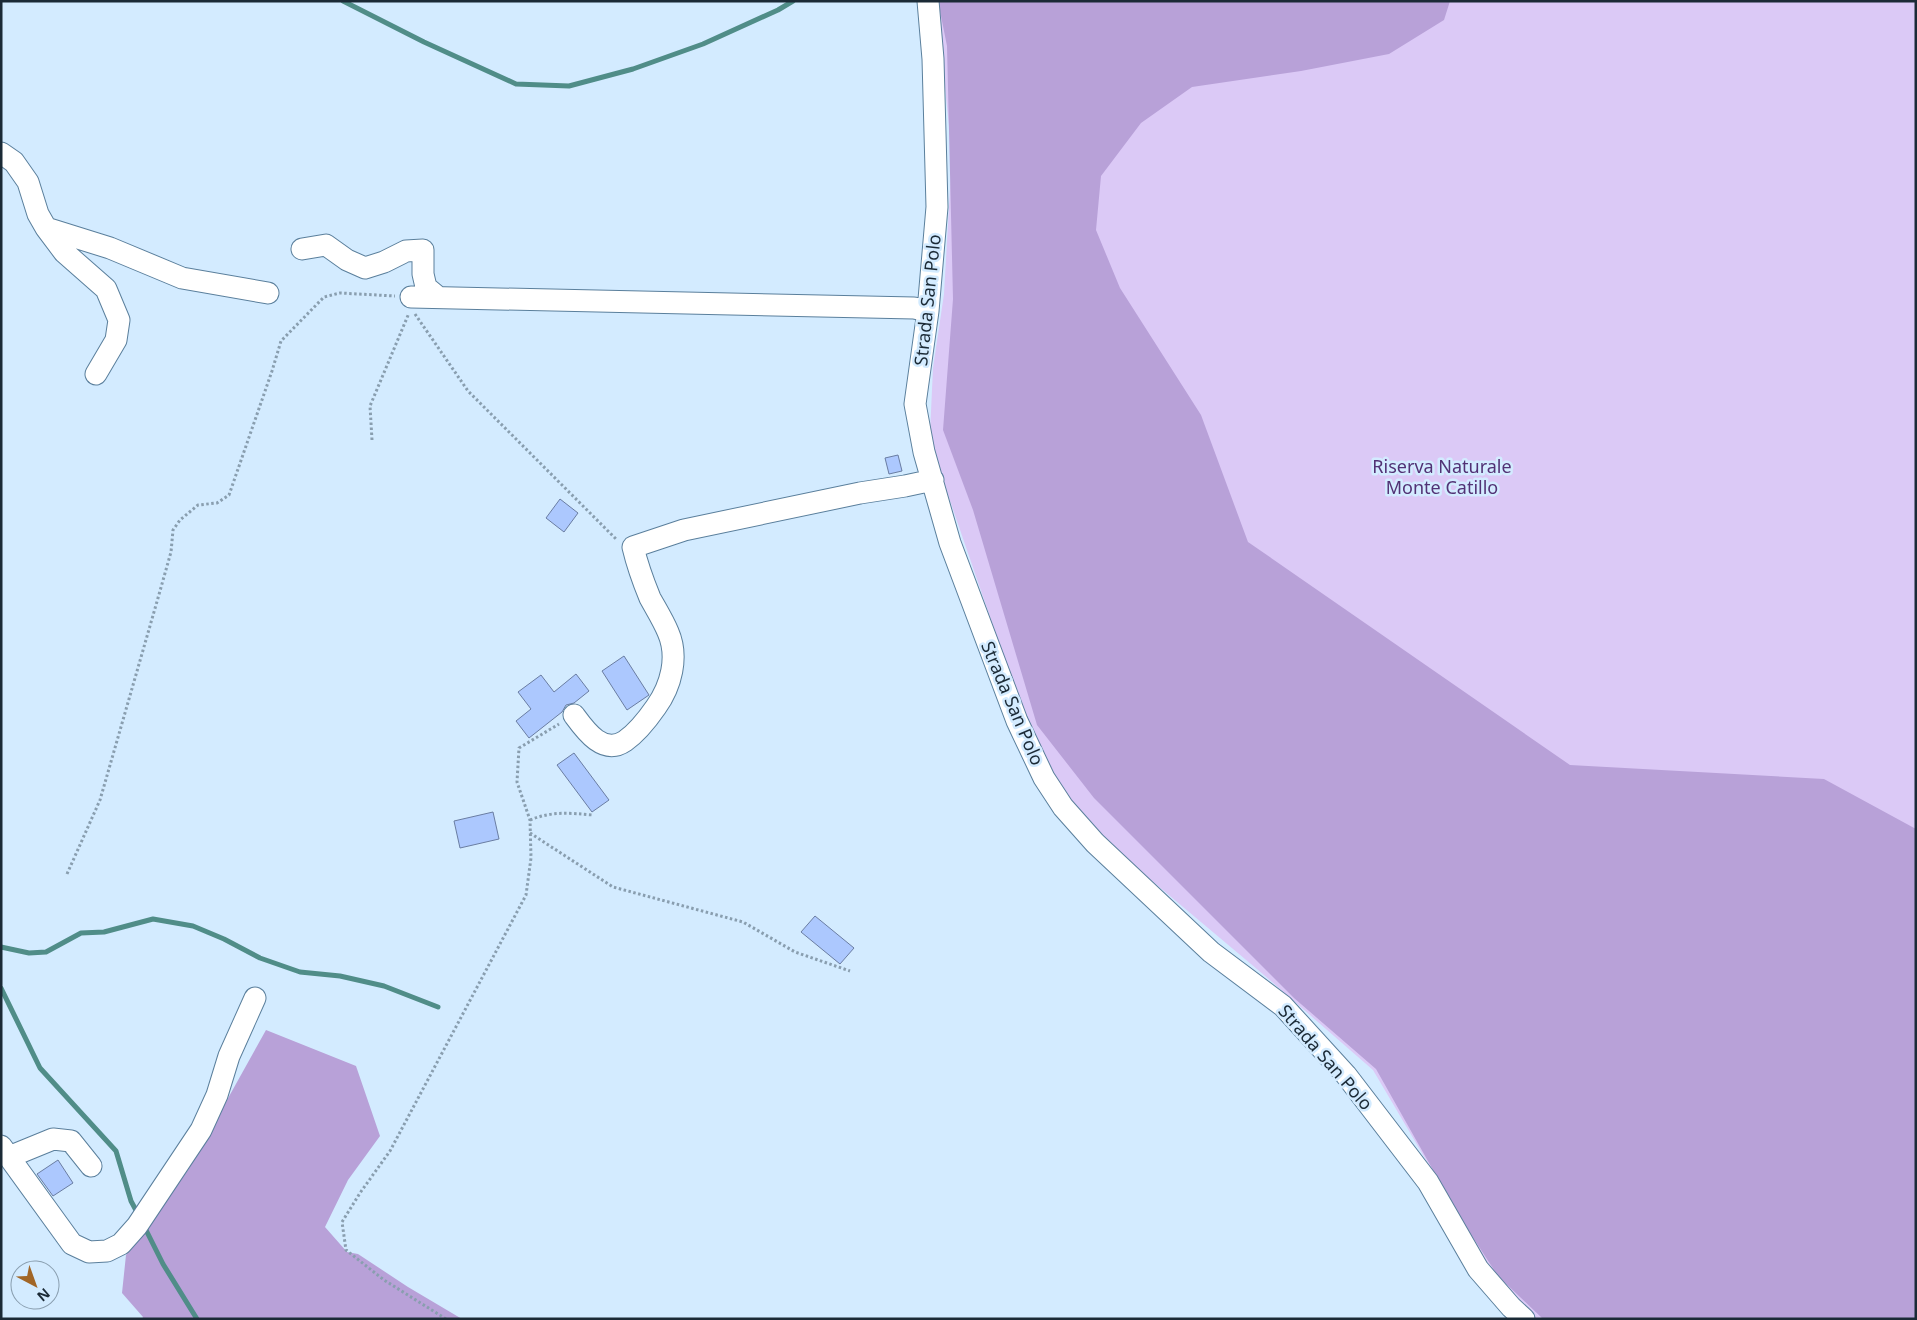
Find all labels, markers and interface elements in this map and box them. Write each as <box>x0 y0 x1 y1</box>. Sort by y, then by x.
street label: Strada San Polo <box>908 233 946 367</box>
park label: Riserva Naturale Monte Catillo <box>1372 454 1512 499</box>
street label: Strada San Polo <box>976 637 1050 769</box>
street label: Strada San Polo <box>1273 999 1379 1115</box>
north arrow <box>10 1260 60 1310</box>
text: N <box>33 1284 54 1306</box>

